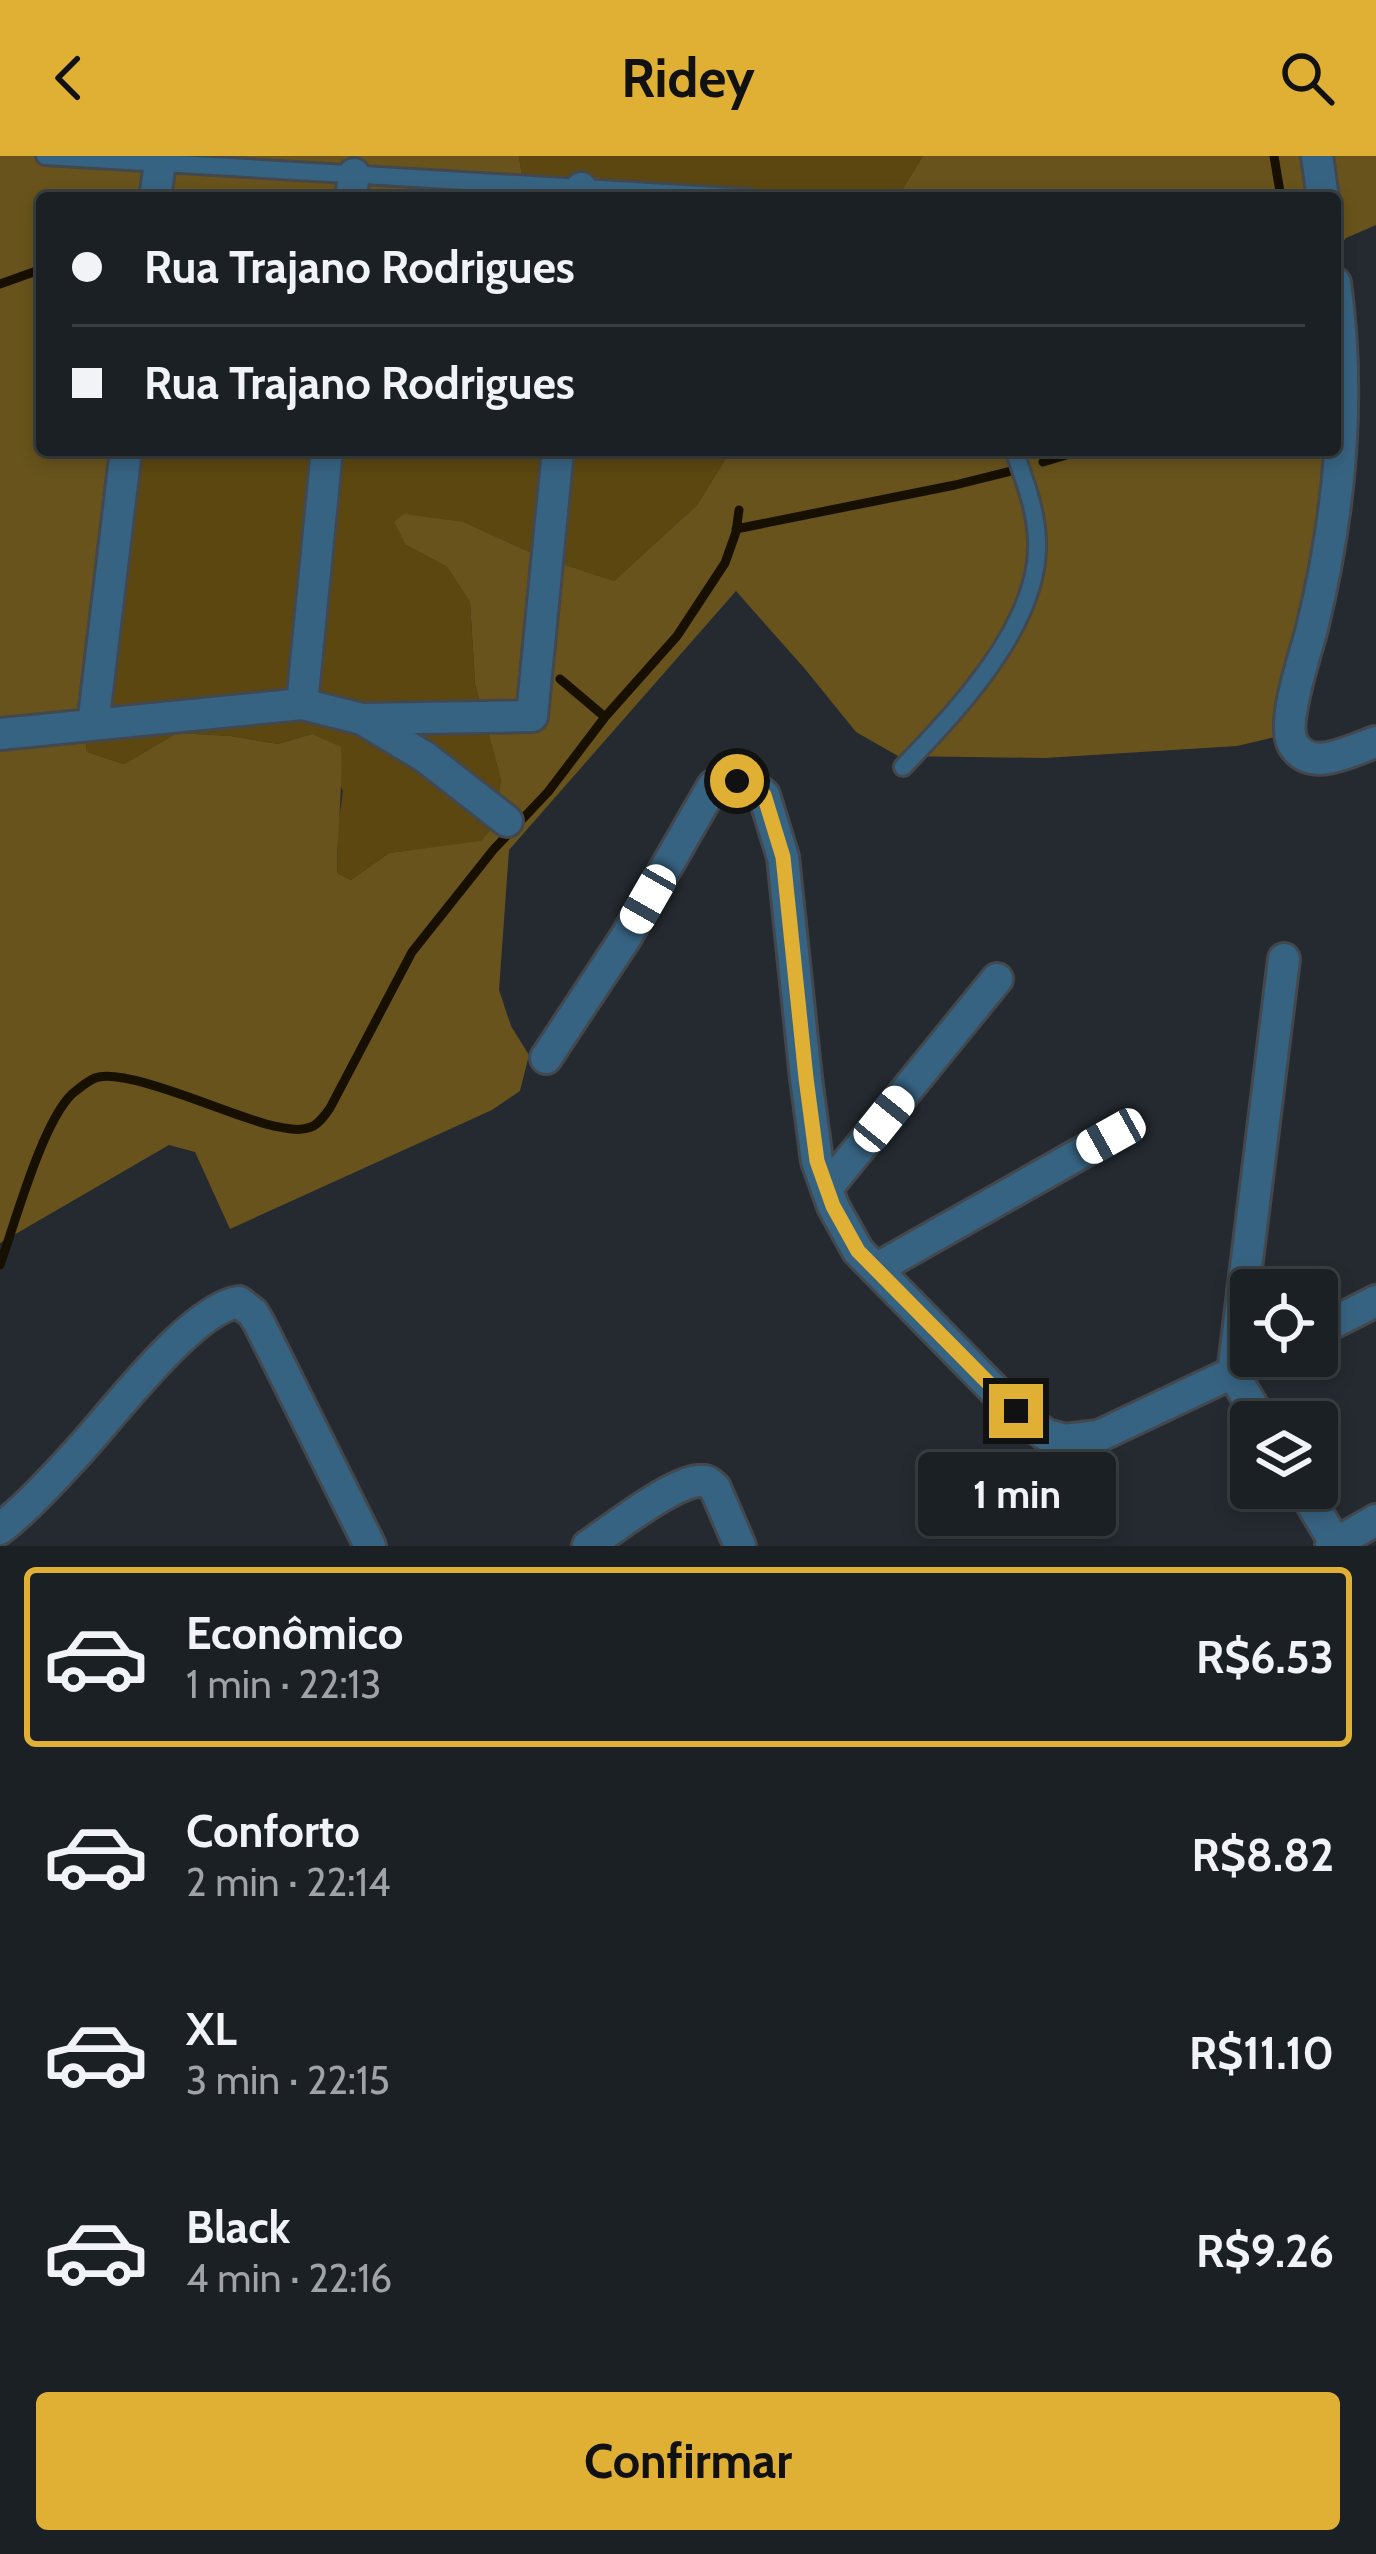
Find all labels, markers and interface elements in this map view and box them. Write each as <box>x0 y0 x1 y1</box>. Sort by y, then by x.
icon: back <box>36 45 102 111</box>
text: Ridey <box>621 45 755 111</box>
icon: search <box>1274 45 1340 111</box>
text: Rua Trajano Rodrigues <box>144 240 575 294</box>
text: Rua Trajano Rodrigues <box>144 356 575 410</box>
route start <box>710 754 764 808</box>
car <box>614 859 682 939</box>
car <box>847 1080 921 1158</box>
car <box>1071 1103 1151 1169</box>
map controls <box>1230 1269 1338 1509</box>
button: locate <box>1230 1269 1338 1377</box>
route end <box>989 1384 1043 1438</box>
button: layers <box>1230 1401 1338 1509</box>
callout: 1 min <box>917 1453 1115 1537</box>
text: 1 min <box>973 1470 1061 1518</box>
icon: car <box>42 1603 150 1711</box>
text: Econômico <box>186 1606 403 1660</box>
text: R$6.53 <box>1196 1630 1334 1684</box>
text: 1 min · 22:13 <box>186 1660 381 1708</box>
icon: car <box>42 1801 150 1909</box>
text: Conforto <box>186 1804 360 1858</box>
text: R$8.82 <box>1192 1828 1334 1882</box>
text: 2 min · 22:14 <box>186 1858 391 1906</box>
icon: car <box>42 1999 150 2107</box>
text: XL <box>186 2002 237 2056</box>
text: R$11.10 <box>1189 2026 1334 2080</box>
text: 3 min · 22:15 <box>186 2056 390 2104</box>
icon: car <box>42 2197 150 2305</box>
text: Black <box>186 2200 290 2254</box>
text: R$9.26 <box>1196 2224 1334 2278</box>
text: 4 min · 22:16 <box>186 2254 392 2302</box>
button: Confirmar <box>36 2392 1340 2530</box>

